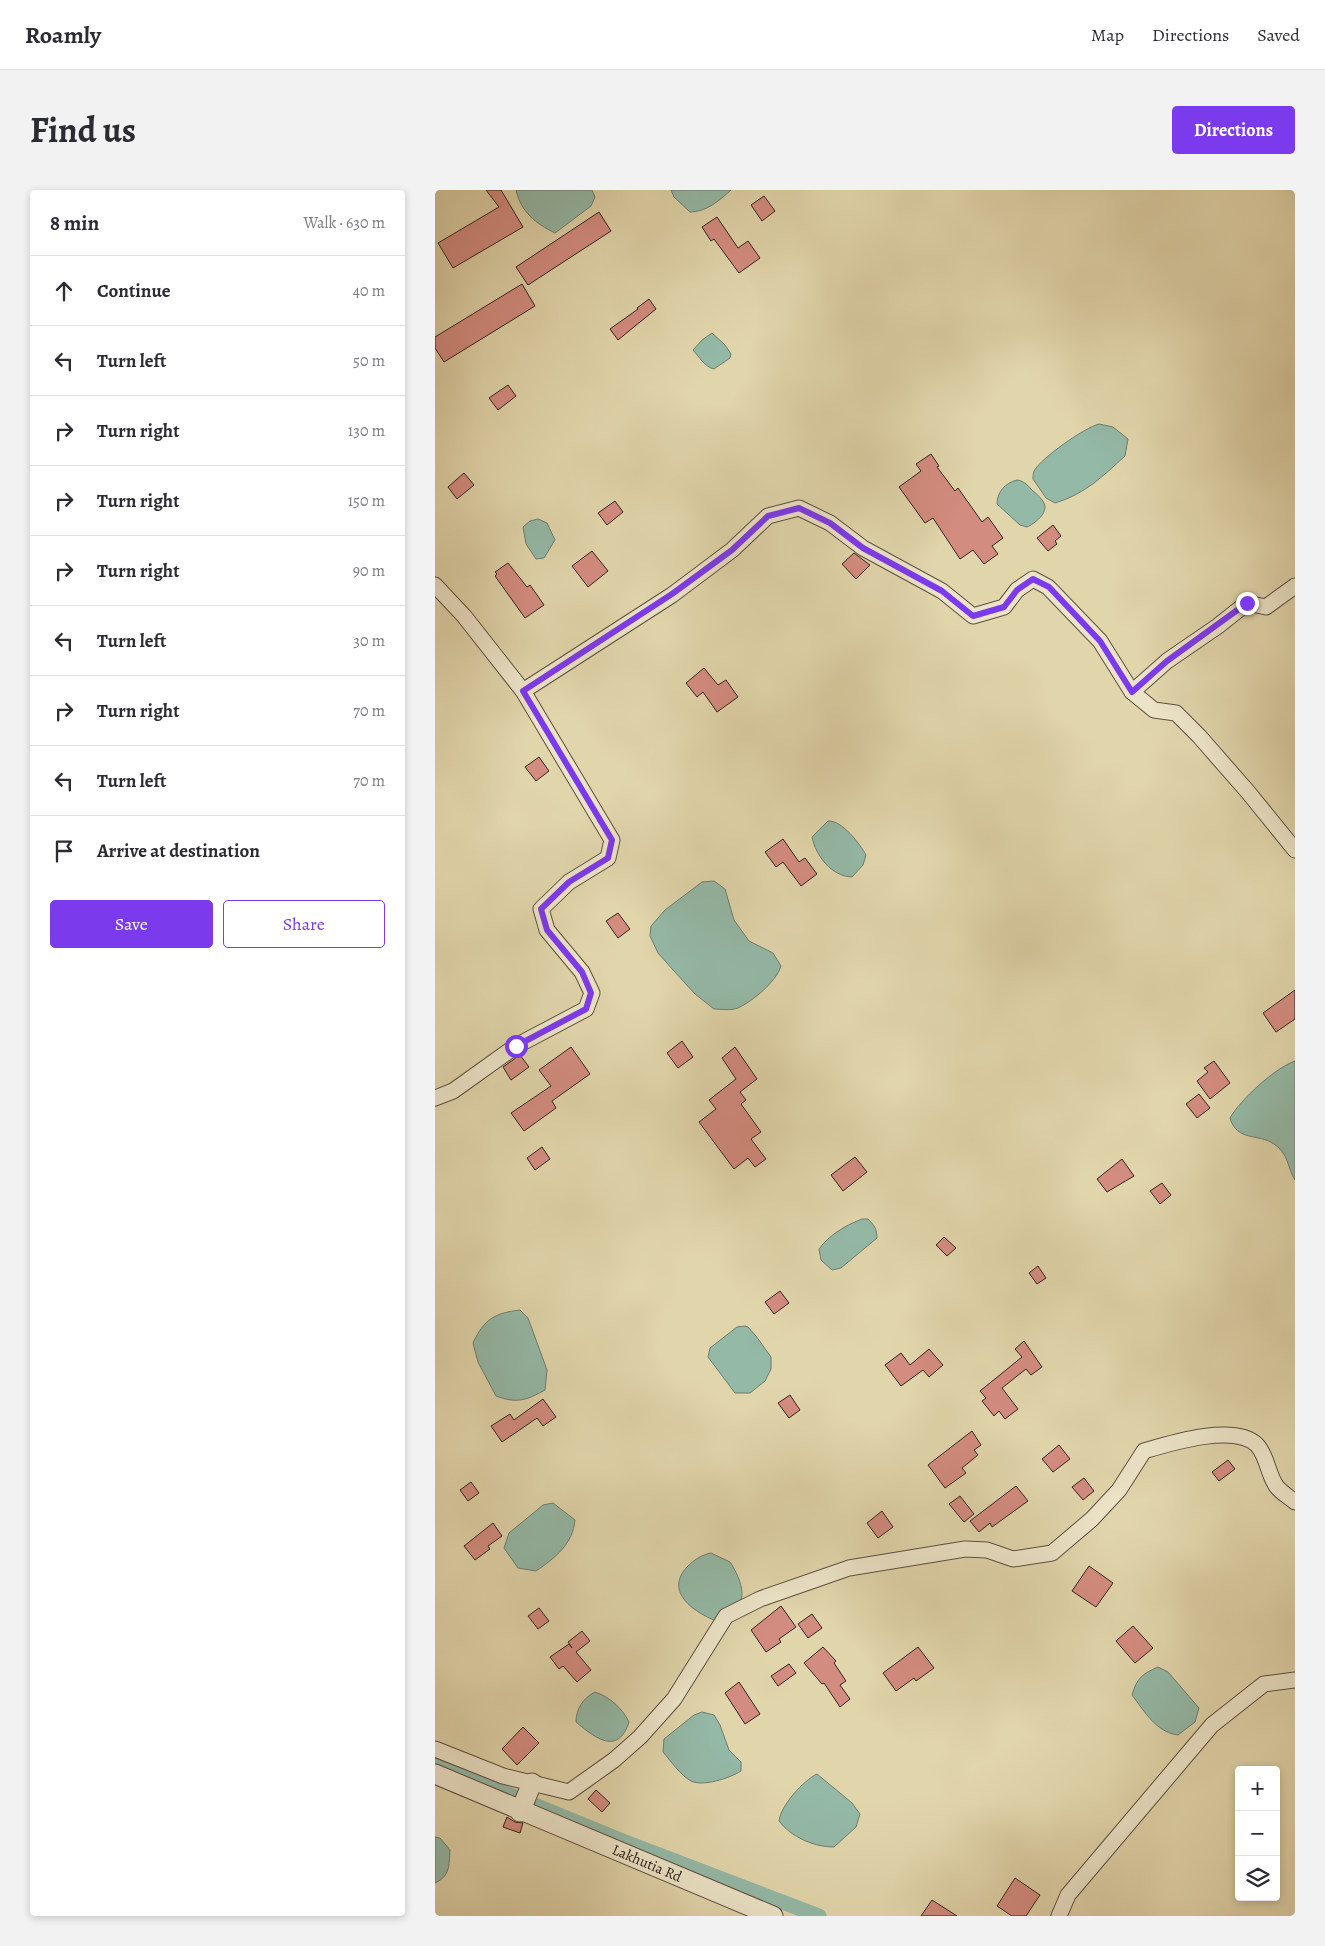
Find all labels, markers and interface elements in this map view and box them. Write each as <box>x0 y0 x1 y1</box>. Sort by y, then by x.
text: Roamly <box>25 19 101 51</box>
text: Map <box>1091 23 1124 47</box>
text: Directions <box>1152 23 1229 47</box>
text: Saved <box>1257 23 1300 47</box>
text: Find us <box>30 106 136 154</box>
button: Directions <box>1172 106 1295 154</box>
text: 8 min <box>50 209 99 237</box>
text: Walk · 630 m <box>303 212 385 234</box>
icon: ahead <box>50 277 78 305</box>
text: Continue <box>97 278 171 304</box>
text: 40 m <box>353 280 385 302</box>
icon: left <box>50 347 78 375</box>
text: Turn left <box>97 348 166 374</box>
text: 50 m <box>353 350 385 372</box>
icon: right <box>50 417 78 445</box>
text: Turn right <box>97 418 179 444</box>
text: 130 m <box>348 420 385 442</box>
icon: right <box>50 487 78 515</box>
text: Turn right <box>97 488 179 514</box>
text: 150 m <box>348 490 385 512</box>
icon: right <box>50 557 78 585</box>
text: Turn right <box>97 558 179 584</box>
text: 90 m <box>353 560 385 582</box>
route end <box>1236 592 1259 615</box>
icon: left <box>50 627 78 655</box>
text: Turn left <box>97 628 166 654</box>
text: 30 m <box>353 630 385 652</box>
icon: right <box>50 697 78 725</box>
text: Turn right <box>97 698 179 724</box>
text: 70 m <box>353 700 385 722</box>
icon: left <box>50 767 78 795</box>
text: Turn left <box>97 768 166 794</box>
text: 70 m <box>353 770 385 792</box>
icon: arrive <box>50 837 78 865</box>
text: Arrive at destination <box>97 838 260 864</box>
button: Save <box>50 900 213 948</box>
button: Share <box>223 900 385 948</box>
route start <box>505 1035 528 1058</box>
map controls <box>1235 1766 1280 1901</box>
button: + <box>1235 1766 1280 1811</box>
button: − <box>1235 1811 1280 1856</box>
street label: Lakhutia Rd <box>609 1840 686 1887</box>
button: layers <box>1235 1856 1280 1901</box>

